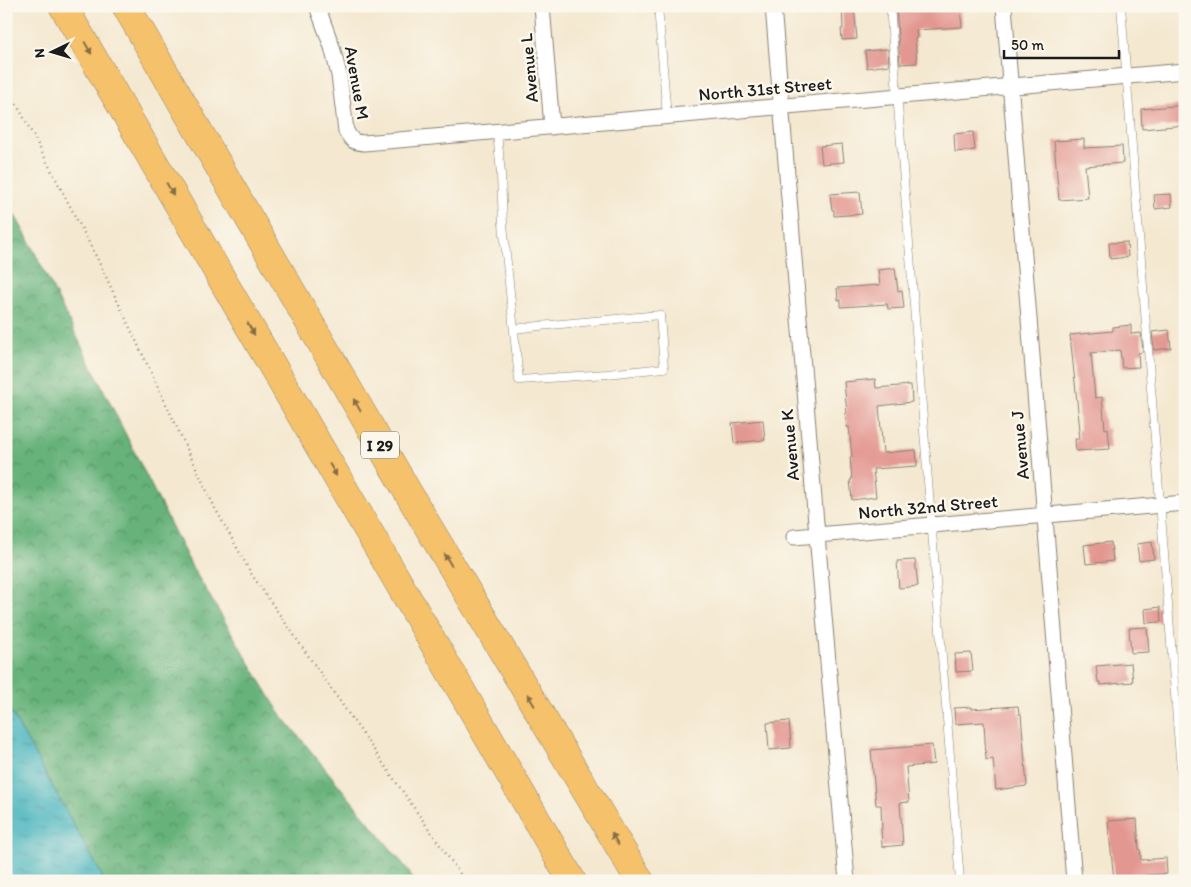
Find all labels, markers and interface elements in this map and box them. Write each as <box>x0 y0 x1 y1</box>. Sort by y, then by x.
north arrow <box>28 28 78 78</box>
scale bar <box>1004 28 1118 60</box>
street label: Avenue L <box>515 32 543 104</box>
text: 50 m <box>1011 36 1044 54</box>
one-way arrow <box>83 42 92 55</box>
street label: Avenue M <box>340 44 374 122</box>
text: N <box>31 48 48 59</box>
street label: North 31st Street <box>697 72 833 106</box>
one-way arrow <box>165 182 174 195</box>
one-way arrow <box>247 323 256 336</box>
one-way arrow <box>352 398 361 411</box>
street label: Avenue K <box>776 408 804 482</box>
street label: Avenue J <box>1006 409 1034 480</box>
road number: I 29 <box>361 432 399 458</box>
one-way arrow <box>329 463 338 476</box>
street label: North 32nd Street <box>857 490 999 524</box>
one-way arrow <box>443 554 452 567</box>
one-way arrow <box>527 693 536 706</box>
one-way arrow <box>610 832 619 845</box>

